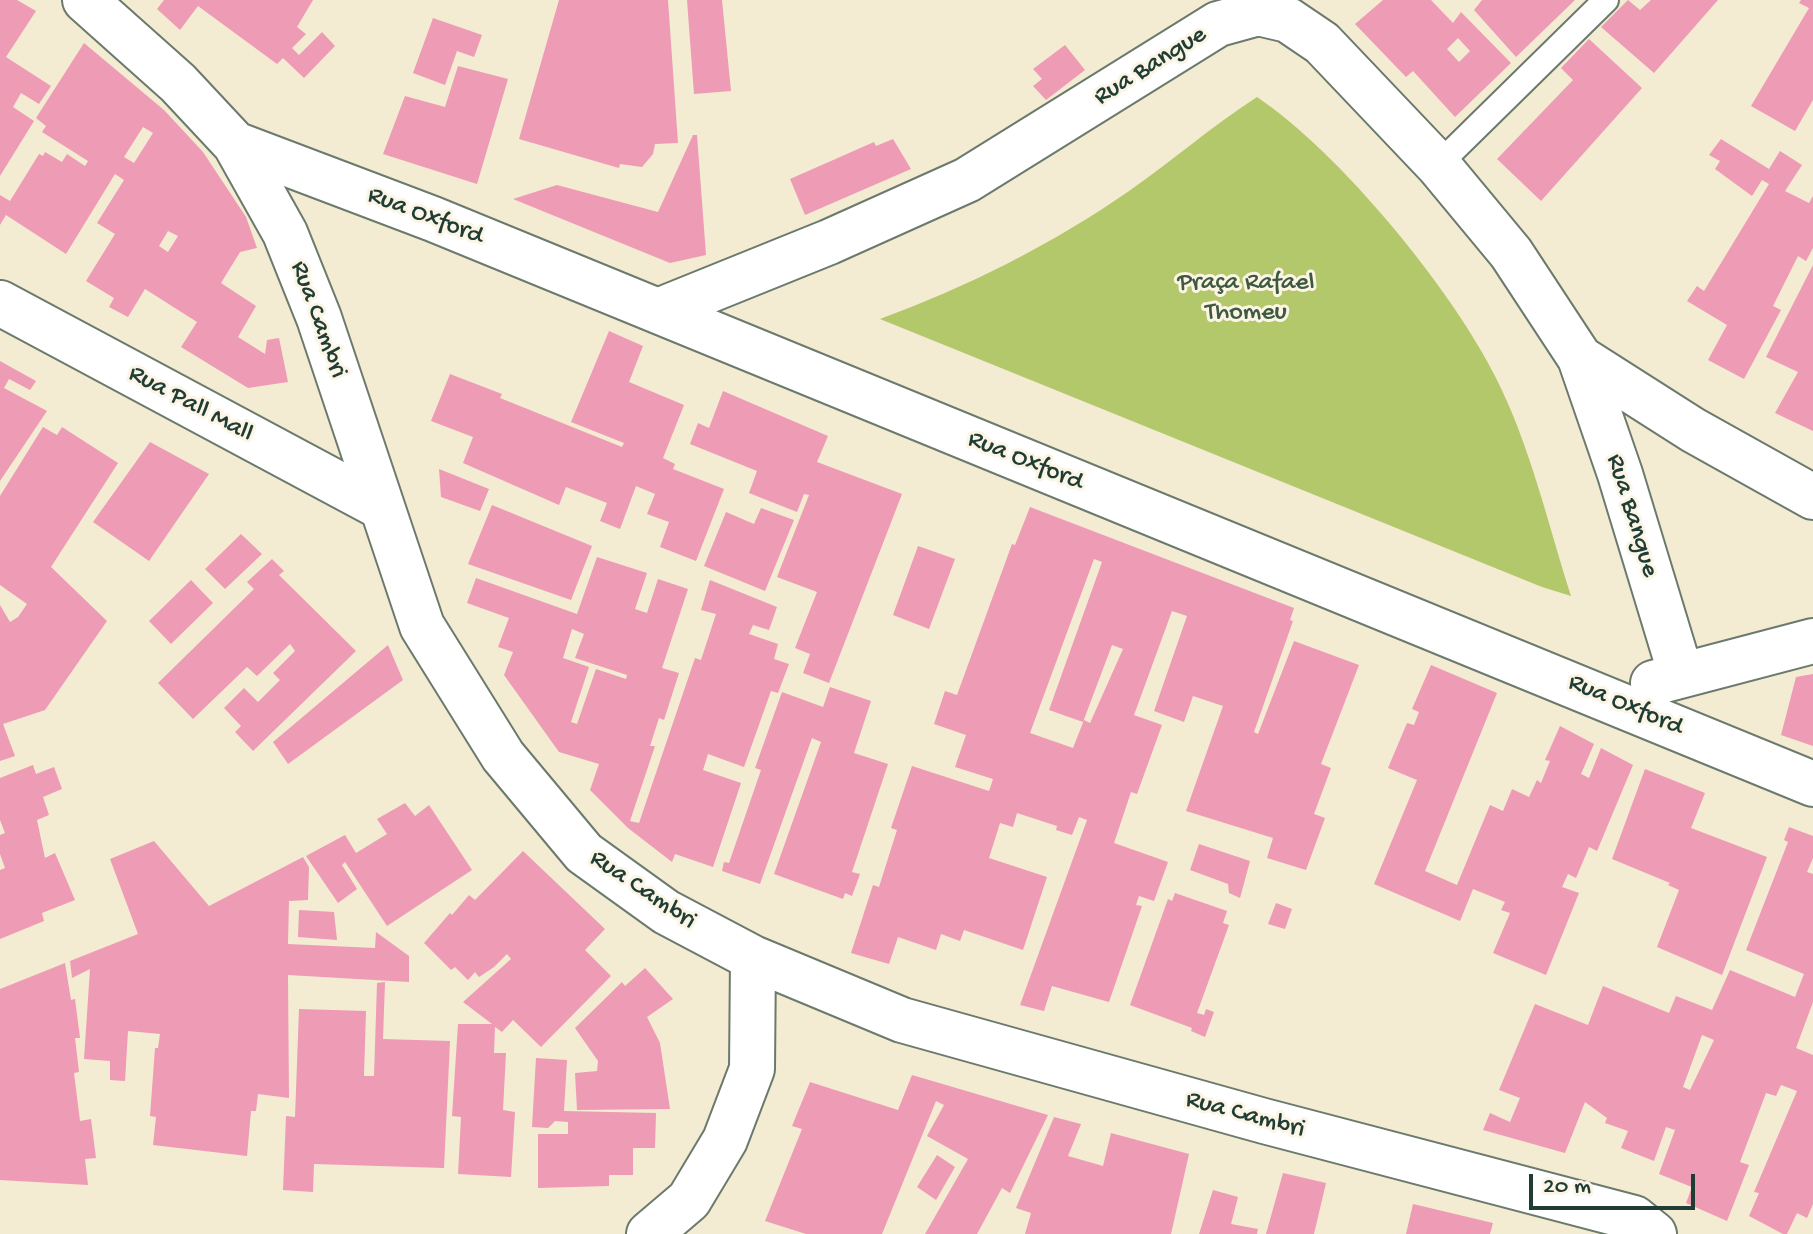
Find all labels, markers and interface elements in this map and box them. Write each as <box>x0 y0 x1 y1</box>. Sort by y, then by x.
street label: Rua Bangue <box>1089 20 1213 114</box>
street label: Rua Oxford <box>363 181 487 253</box>
street label: Rua Cambri <box>281 257 353 383</box>
park label: Praça Rafael Thomeu <box>1177 268 1315 330</box>
street label: Rua Pall Mall <box>122 359 258 451</box>
street label: Rua Oxford <box>963 425 1087 499</box>
street label: Rua Bangue <box>1598 451 1664 581</box>
street label: Rua Oxford <box>1563 668 1687 744</box>
street label: Rua Cambri <box>583 844 701 938</box>
street label: Rua Cambri <box>1182 1085 1308 1147</box>
scale bar <box>1533 1158 1699 1208</box>
text: 20 m <box>1543 1173 1591 1202</box>

